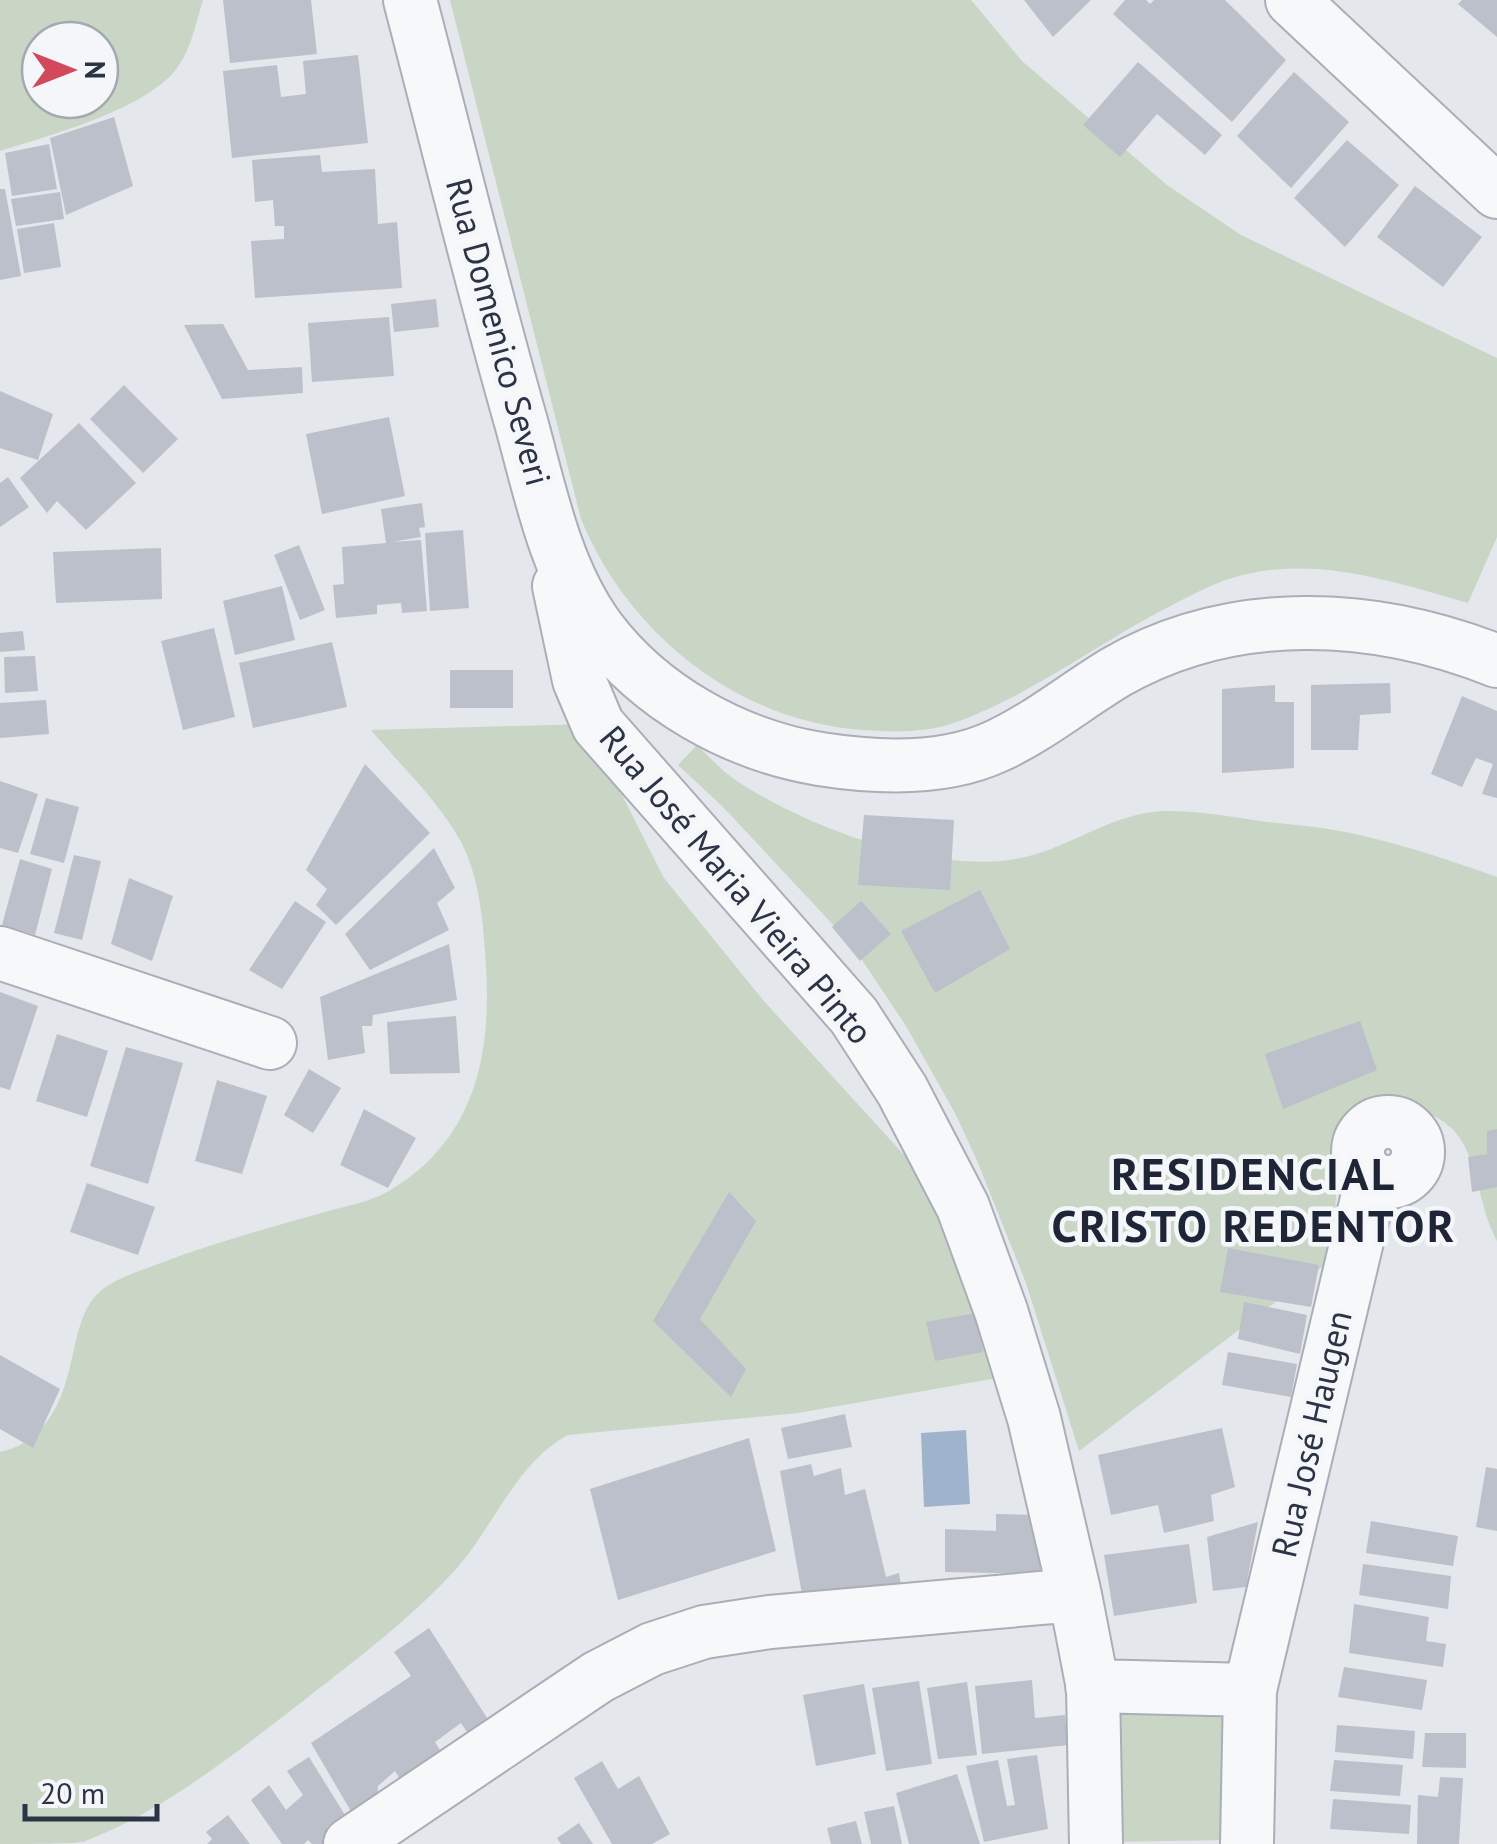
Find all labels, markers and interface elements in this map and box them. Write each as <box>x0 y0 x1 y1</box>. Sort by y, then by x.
north arrow <box>20 20 120 120</box>
text: N <box>77 61 114 79</box>
street label: Rua Domenico Severi <box>436 173 562 491</box>
street label: Rua José Maria Vieira Pinto <box>590 716 884 1053</box>
district label: RESIDENCIAL CRISTO REDENTOR <box>1052 1144 1456 1254</box>
street label: Rua José Haugen <box>1260 1306 1362 1562</box>
scale bar <box>25 1759 158 1821</box>
text: 20 m <box>40 1773 105 1812</box>

